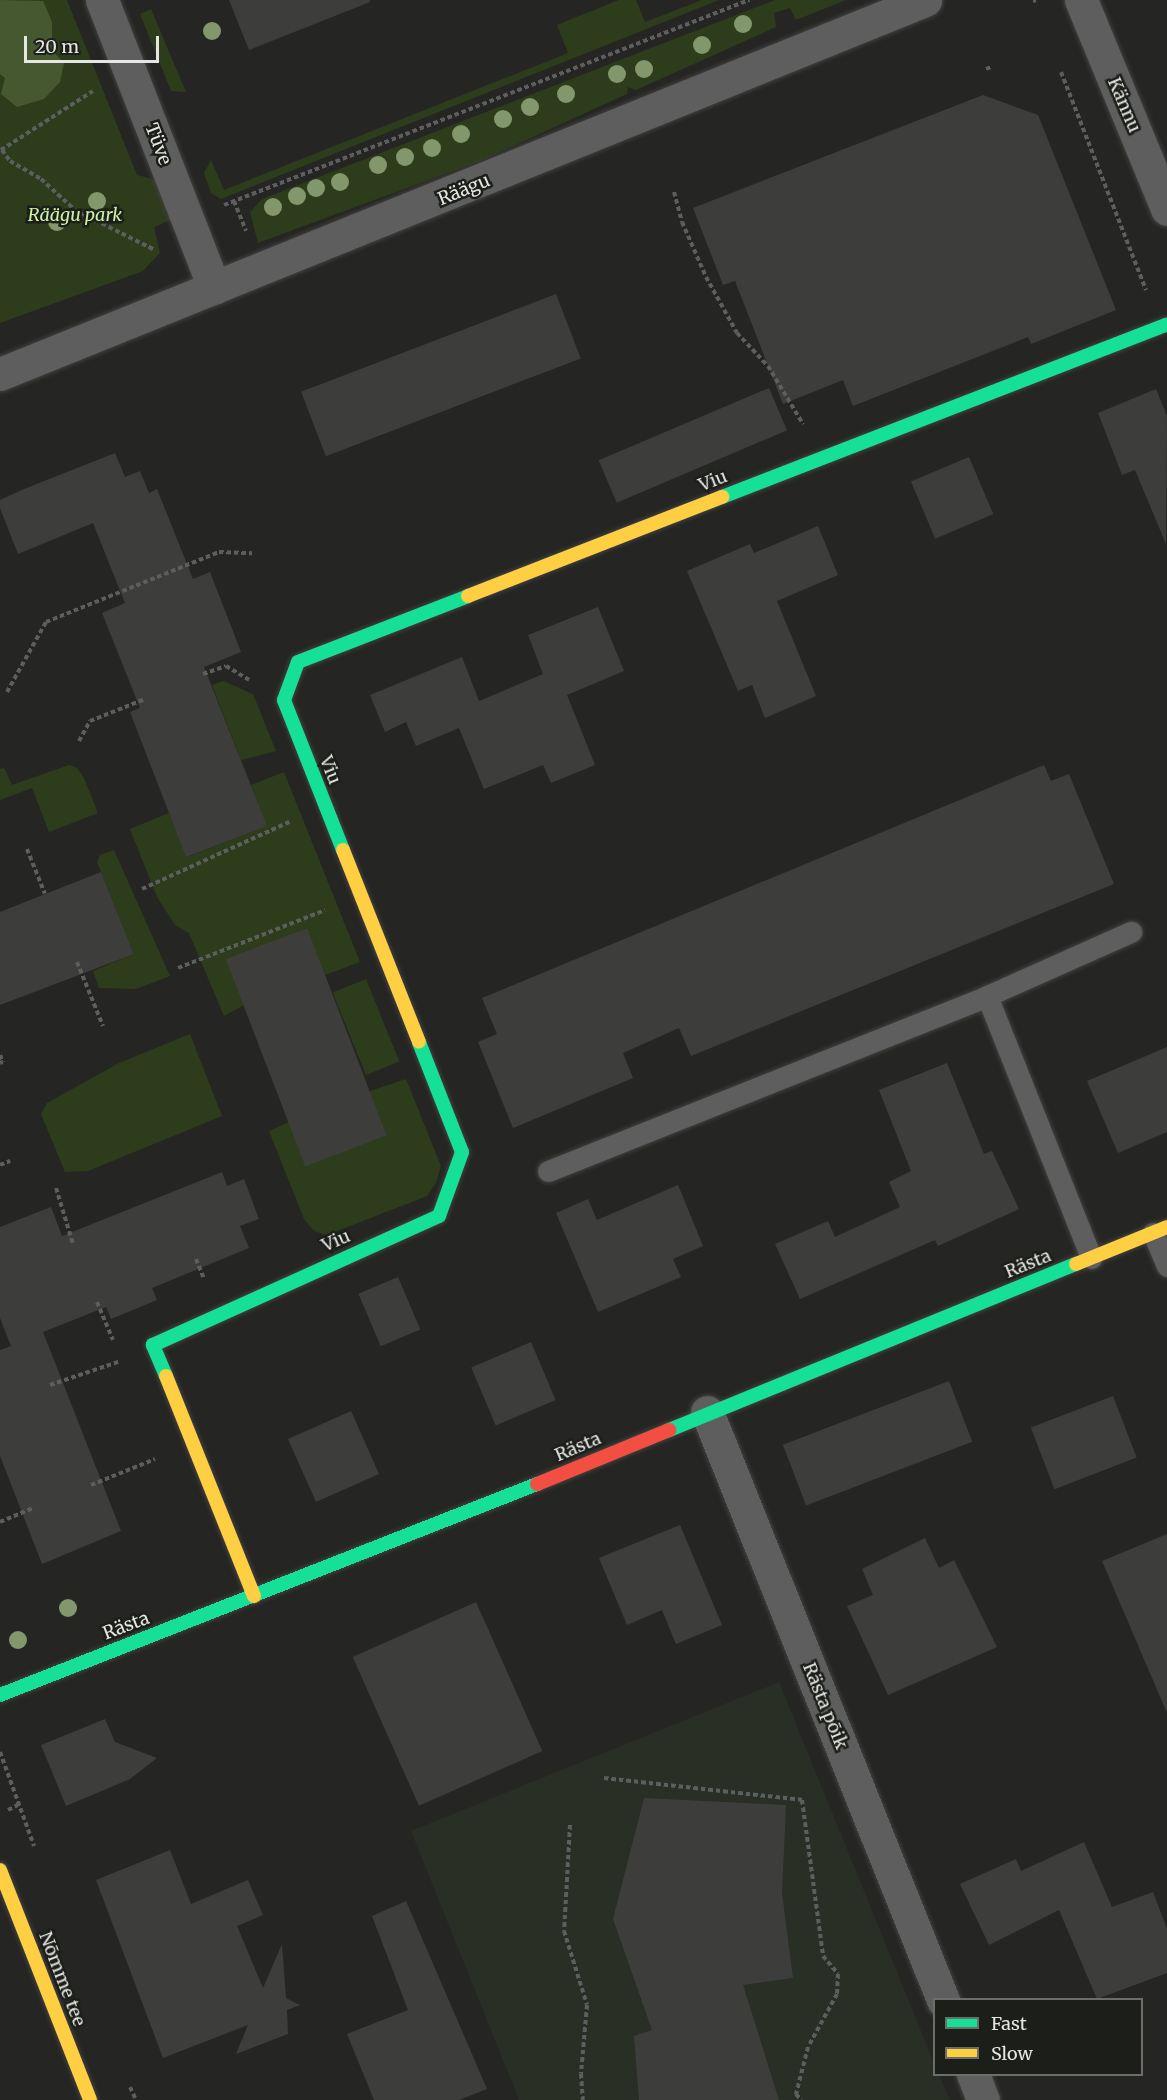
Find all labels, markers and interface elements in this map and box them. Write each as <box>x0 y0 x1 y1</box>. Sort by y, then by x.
scale bar <box>27 24 162 62</box>
text: 20 m <box>35 35 79 58</box>
street label: Kännu <box>1103 74 1145 136</box>
street label: Tüve <box>140 120 176 168</box>
street label: Räägu <box>435 170 493 210</box>
park label: Räägu park <box>28 204 122 226</box>
street label: Viu <box>696 466 730 496</box>
street label: Viu <box>315 753 345 787</box>
street label: Viu <box>319 1225 353 1257</box>
street label: Rästa <box>1002 1245 1054 1283</box>
street label: Rästa <box>552 1428 604 1466</box>
street label: Rästa <box>100 1607 152 1645</box>
street label: Rästa põik <box>798 1660 852 1752</box>
street label: Nõmme tee <box>34 1929 90 2029</box>
legend <box>933 1998 1143 2076</box>
text: Fast <box>991 2012 1027 2035</box>
text: Slow <box>991 2042 1033 2065</box>

